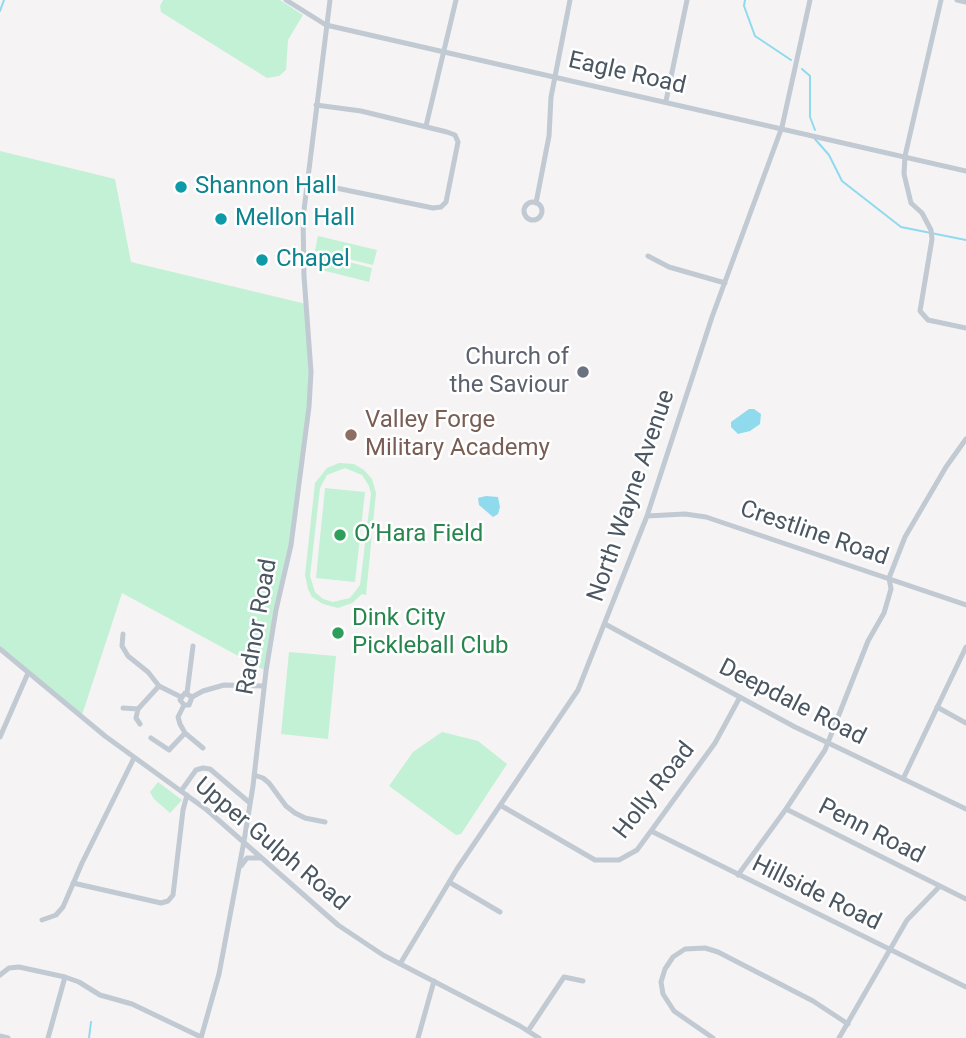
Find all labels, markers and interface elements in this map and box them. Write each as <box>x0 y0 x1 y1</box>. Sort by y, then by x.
street label: Eagle Road <box>565 46 689 102</box>
place label: Shannon Hall <box>195 173 337 201</box>
marker: Shannon Hall <box>173 179 189 195</box>
place label: Mellon Hall <box>235 205 355 233</box>
marker: Mellon Hall <box>213 211 229 227</box>
place label: Chapel <box>276 246 350 274</box>
marker: Chapel <box>254 252 270 268</box>
place label: Church of the Saviour <box>450 344 569 400</box>
marker: Church of the Saviour <box>575 364 591 380</box>
street label: North Wayne Avenue <box>582 386 682 606</box>
place label: Valley Forge Military Academy <box>365 407 550 463</box>
marker: Valley Forge Military Academy <box>343 427 359 443</box>
street label: Crestline Road <box>736 495 892 573</box>
place label: O’Hara Field <box>354 521 483 549</box>
marker: O’Hara Field <box>332 527 348 543</box>
street label: Radnor Road <box>232 557 284 697</box>
place label: Dink City Pickleball Club <box>352 605 509 661</box>
marker: Dink City Pickleball Club <box>330 625 346 641</box>
street label: Deepdale Road <box>714 654 870 752</box>
street label: Holly Road <box>608 737 702 845</box>
street label: Upper Gulph Road <box>188 772 354 918</box>
street label: Penn Road <box>813 793 929 871</box>
street label: Hillside Road <box>747 850 885 938</box>

